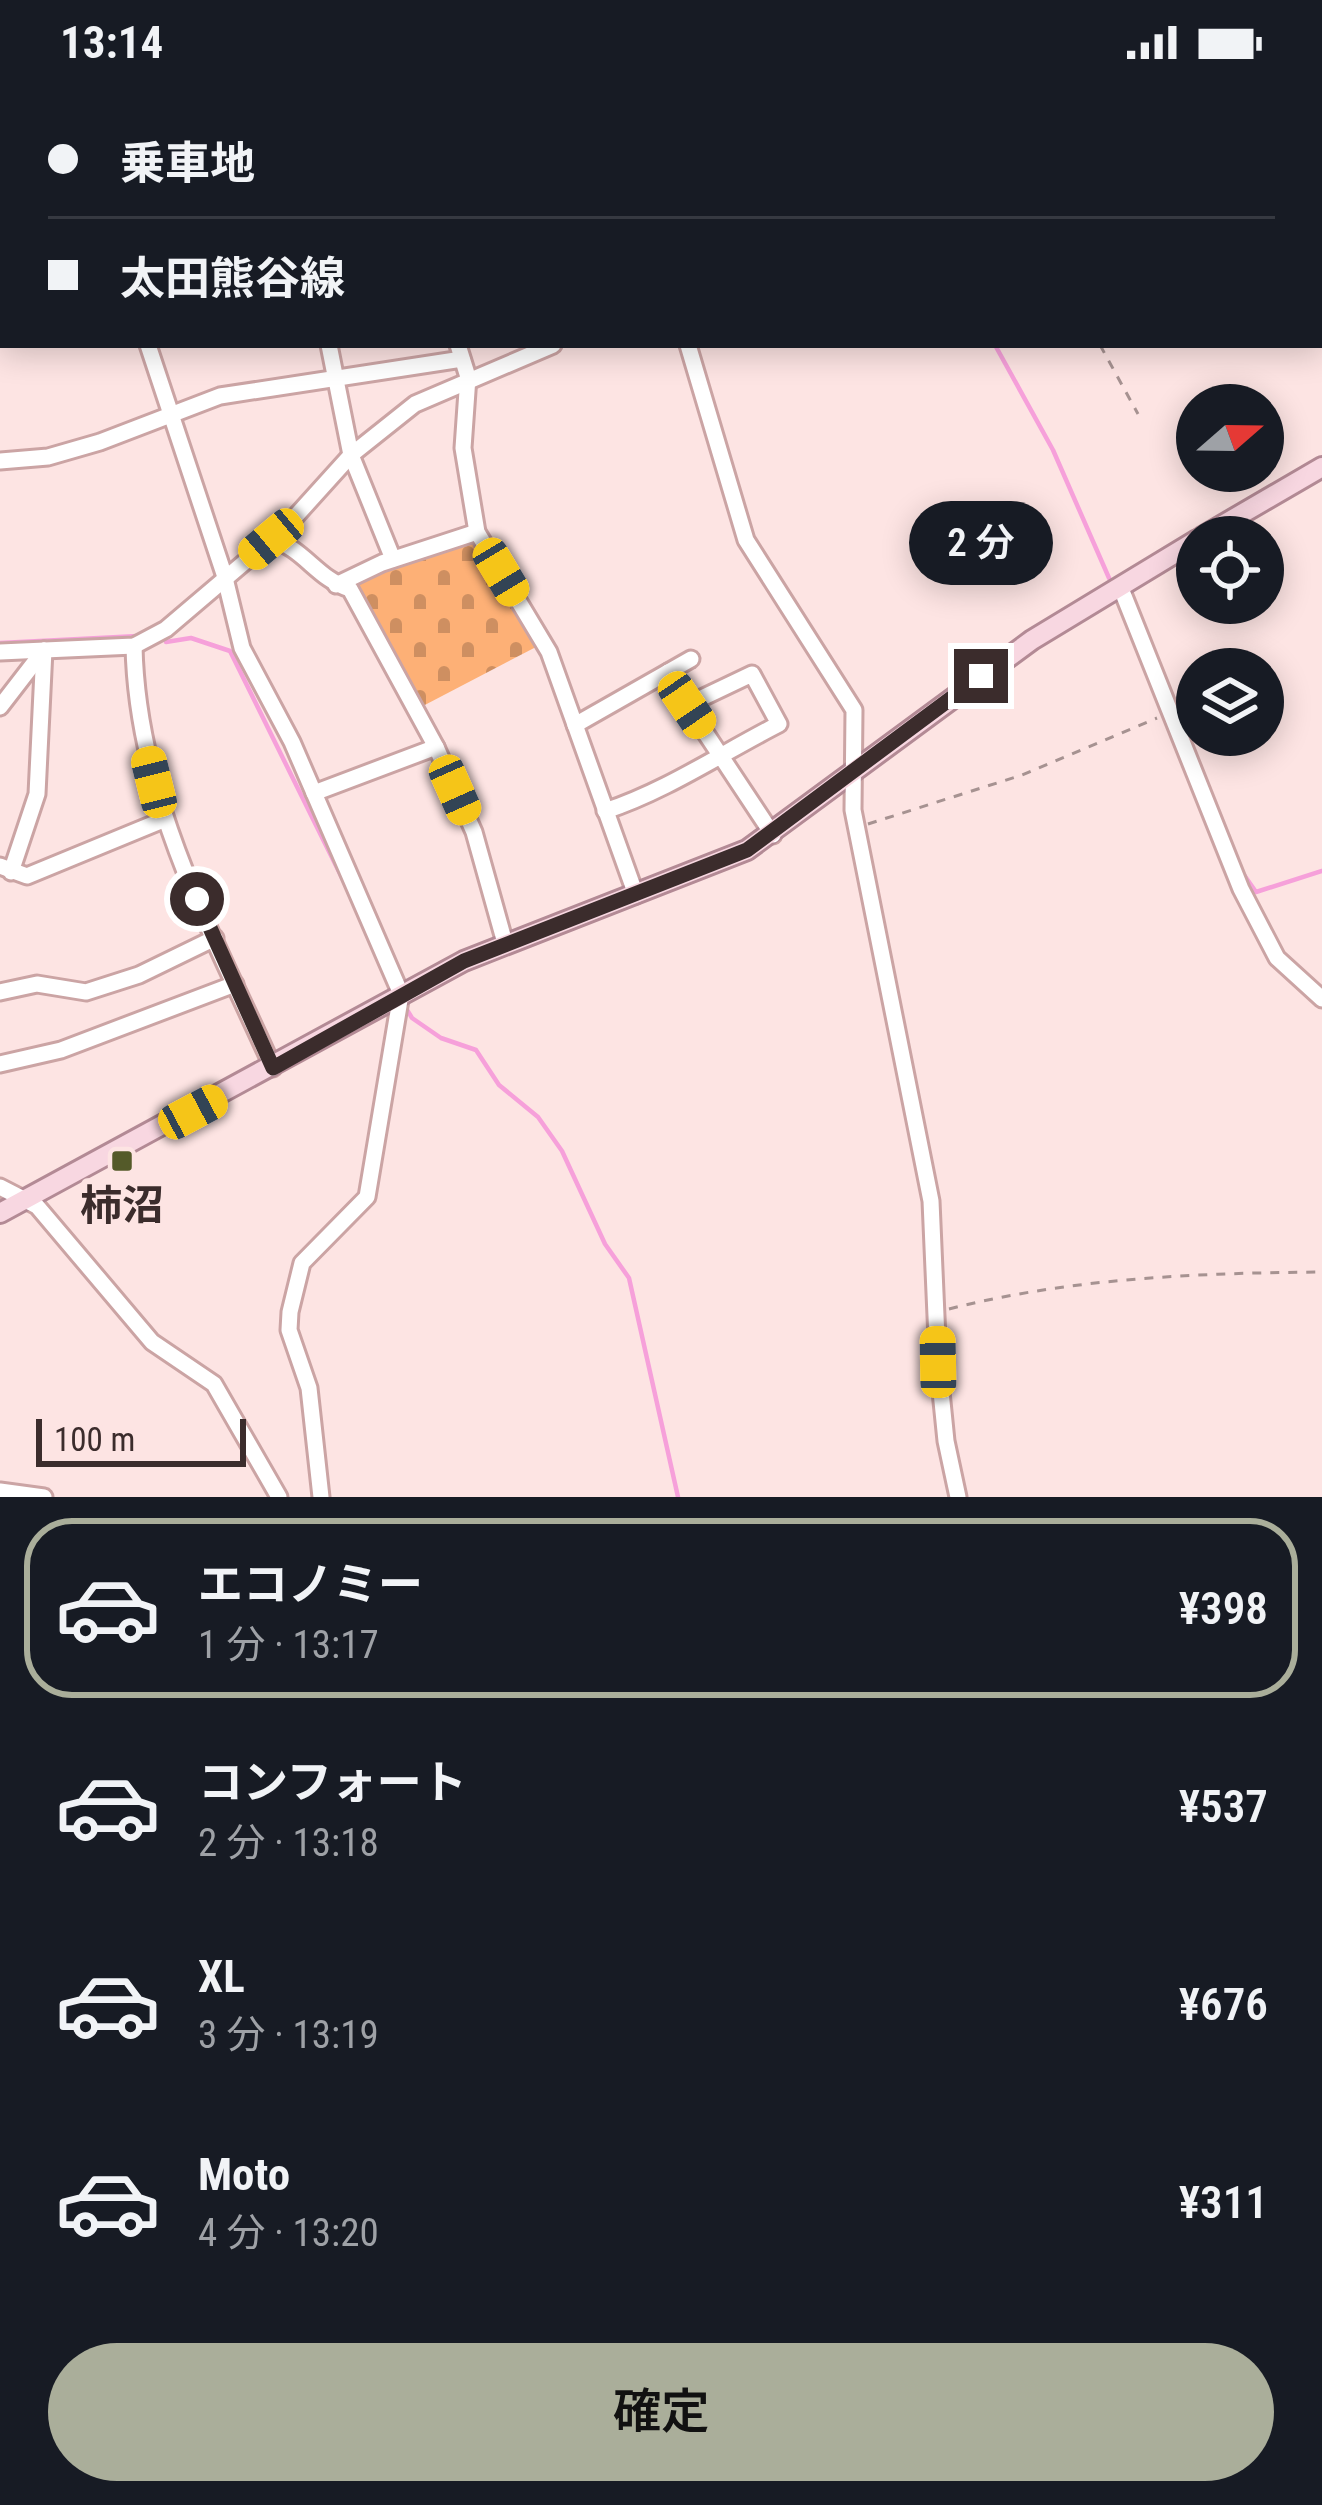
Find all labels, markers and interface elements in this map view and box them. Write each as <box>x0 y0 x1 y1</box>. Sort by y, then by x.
text: 13:14 <box>60 16 163 69</box>
text: 乗車地 <box>120 137 255 190</box>
text: 太田熊谷線 <box>120 252 345 305</box>
north arrow <box>1176 384 1284 492</box>
map controls <box>1176 384 1284 756</box>
car <box>232 502 310 576</box>
callout: 2 分 <box>909 502 1053 586</box>
button: locate <box>1176 516 1284 624</box>
text: 2 分 <box>947 520 1015 566</box>
car <box>467 532 535 612</box>
button: layers <box>1176 648 1284 756</box>
route end <box>954 649 1008 703</box>
car <box>652 665 722 745</box>
car <box>128 743 180 821</box>
car <box>424 750 486 830</box>
route start <box>170 872 224 926</box>
car <box>153 1079 233 1145</box>
marker: 柿沼 <box>109 1148 135 1174</box>
place label: 柿沼 <box>80 1181 164 1230</box>
car <box>919 1326 957 1398</box>
scale bar <box>36 1413 246 1466</box>
text: 100 m <box>54 1420 135 1459</box>
icon: car <box>54 1554 162 1662</box>
text: エコノミー <box>198 1558 423 1611</box>
text: ¥398 <box>1179 1582 1268 1635</box>
text: 1 分 · 13:17 <box>198 1622 379 1668</box>
icon: car <box>54 1752 162 1860</box>
text: コンフォート <box>198 1756 467 1809</box>
text: ¥537 <box>1179 1780 1268 1833</box>
text: 2 分 · 13:18 <box>198 1820 379 1866</box>
icon: car <box>54 1950 162 2058</box>
text: XL <box>198 1950 245 2003</box>
text: ¥676 <box>1179 1978 1268 2031</box>
text: 3 分 · 13:19 <box>198 2012 379 2058</box>
icon: car <box>54 2148 162 2256</box>
text: Moto <box>198 2148 290 2201</box>
text: ¥311 <box>1179 2176 1268 2229</box>
text: 4 分 · 13:20 <box>198 2210 379 2256</box>
button: 確定 <box>48 2343 1274 2481</box>

